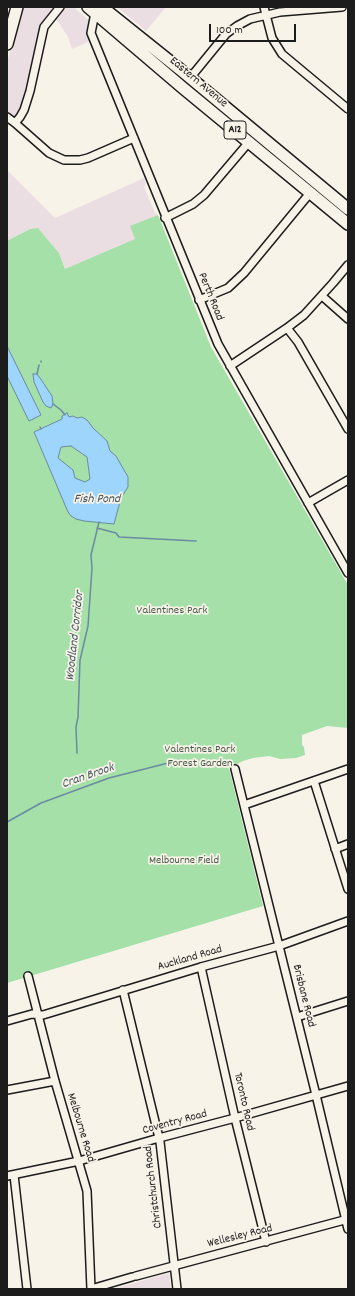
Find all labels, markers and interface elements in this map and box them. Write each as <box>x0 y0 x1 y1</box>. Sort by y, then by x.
scale bar <box>211 16 298 42</box>
text: 100 m <box>216 22 243 39</box>
street label: Eastern Avenue <box>166 55 230 111</box>
road number: A12 <box>224 121 246 139</box>
street label: Perth Road <box>194 271 226 323</box>
water label: Fish Pond <box>74 492 120 508</box>
water label: Woodland Corridor <box>64 590 88 682</box>
park label: Valentines Park <box>137 604 207 618</box>
park label: Valentines Park Forest Garden <box>165 743 235 771</box>
water label: Cran Brook <box>60 761 116 793</box>
park label: Melbourne Field <box>149 854 219 868</box>
street label: Auckland Road <box>156 943 224 975</box>
street label: Brisbane Road <box>288 963 318 1029</box>
street label: Toronto Road <box>229 1071 257 1133</box>
street label: Melbourne Road <box>63 1092 97 1164</box>
street label: Coventry Road <box>141 1108 209 1138</box>
street label: Christchurch Road <box>142 1145 166 1229</box>
street label: Wellesley Road <box>206 1222 274 1252</box>

